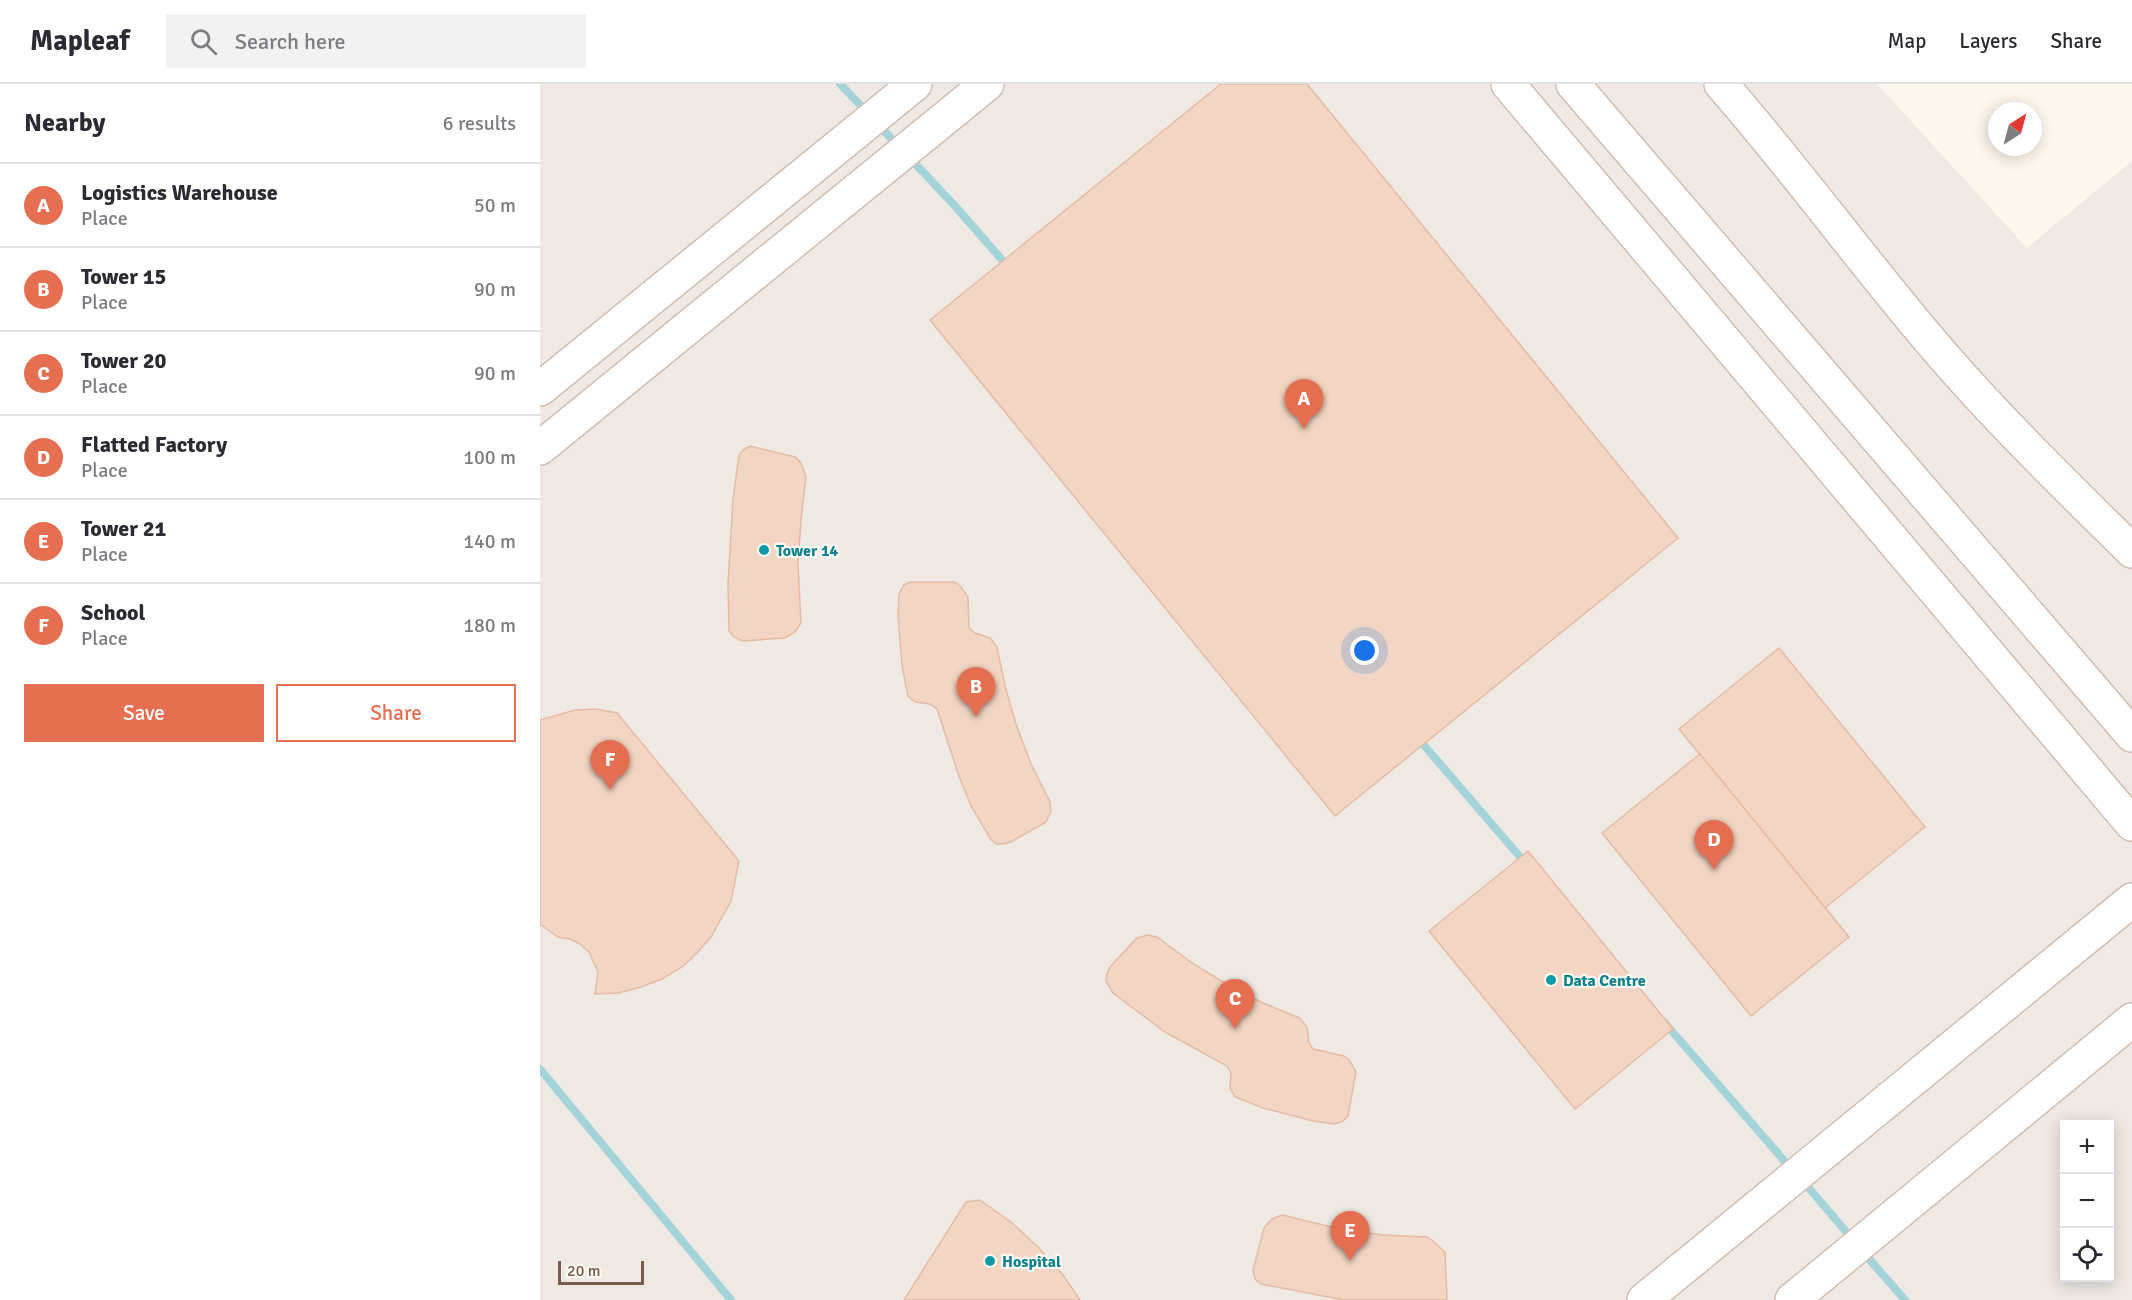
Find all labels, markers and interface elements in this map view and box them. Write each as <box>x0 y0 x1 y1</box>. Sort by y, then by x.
search box <box>166 14 586 68</box>
text: Mapleaf <box>30 24 130 58</box>
icon: search <box>187 25 220 58</box>
text: Search here <box>235 28 346 55</box>
text: Map <box>1888 28 1926 54</box>
text: Layers <box>1959 28 2017 54</box>
text: Share <box>2050 28 2102 54</box>
north arrow <box>1988 102 2042 156</box>
text: Nearby <box>24 107 105 139</box>
text: 6 results <box>443 111 516 136</box>
text: Logistics Warehouse <box>81 179 278 206</box>
text: A <box>37 193 50 218</box>
text: 50 m <box>474 193 516 218</box>
text: Place <box>81 206 128 231</box>
text: Tower 15 <box>81 263 166 290</box>
text: B <box>37 277 50 302</box>
text: 90 m <box>474 277 516 302</box>
text: Place <box>81 290 128 315</box>
text: Tower 20 <box>81 347 166 374</box>
text: C <box>37 361 50 386</box>
text: 90 m <box>474 361 516 386</box>
text: Place <box>81 374 128 399</box>
pin: A <box>1284 380 1323 429</box>
text: Flatted Factory <box>81 431 227 458</box>
text: D <box>37 445 50 470</box>
text: 100 m <box>463 445 516 470</box>
text: Place <box>81 458 128 483</box>
text: Tower 21 <box>81 515 166 542</box>
text: E <box>38 529 49 554</box>
text: 140 m <box>463 529 516 554</box>
place label: Tower 14 <box>776 541 839 561</box>
text: Place <box>81 542 128 567</box>
marker: Tower 14 <box>757 543 771 557</box>
text: School <box>81 599 146 626</box>
text: F <box>38 613 49 638</box>
text: 180 m <box>463 613 516 638</box>
text: Place <box>81 626 128 651</box>
your location <box>1350 636 1379 665</box>
pin: B <box>956 668 996 717</box>
button: Save <box>24 684 264 742</box>
button: Share <box>276 684 516 742</box>
pin: F <box>590 740 630 790</box>
pin: D <box>1694 820 1734 870</box>
place label: Data Centre <box>1563 971 1646 991</box>
marker: Data Centre <box>1544 973 1558 987</box>
pin: C <box>1216 980 1254 1029</box>
map controls <box>2060 1120 2114 1282</box>
button: + <box>2060 1120 2114 1174</box>
button: − <box>2060 1174 2114 1228</box>
pin: E <box>1330 1212 1370 1261</box>
button: locate <box>2060 1228 2114 1282</box>
place label: Hospital <box>1002 1252 1061 1272</box>
marker: Hospital <box>983 1254 997 1268</box>
scale bar <box>558 1258 644 1286</box>
text: 20 m <box>567 1261 601 1281</box>

